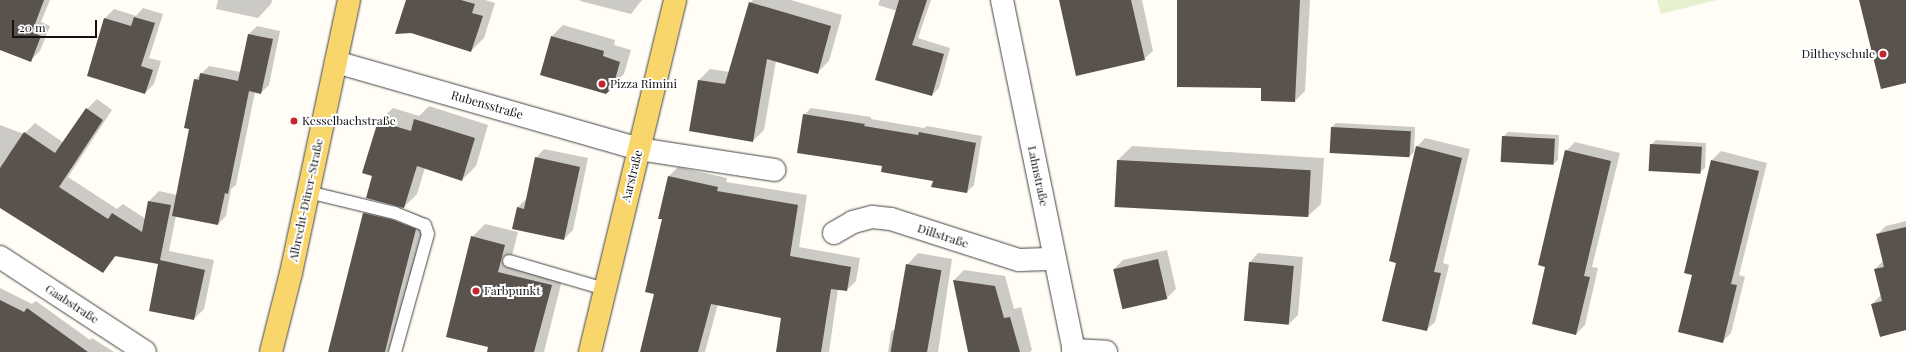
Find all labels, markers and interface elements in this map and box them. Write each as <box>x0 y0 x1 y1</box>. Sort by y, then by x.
scale bar <box>14 12 99 38</box>
text: 20 m <box>19 19 46 35</box>
place label: Diltheyschule <box>1802 47 1875 61</box>
marker: Diltheyschule <box>1878 49 1888 59</box>
place label: Pizza Rimini <box>610 77 677 91</box>
marker: Pizza Rimini <box>597 79 607 89</box>
street label: Rubensstraße <box>449 88 525 122</box>
place label: Kesselbachstraße <box>302 114 396 128</box>
marker: Kesselbachstraße <box>289 116 299 126</box>
street label: Albrecht-Dürer-Straße <box>286 137 326 263</box>
street label: Lahnstraße <box>1025 145 1051 207</box>
street label: Aarstraße <box>619 149 645 203</box>
street label: Dillstraße <box>916 221 970 251</box>
street label: Gaabstraße <box>42 281 102 327</box>
place label: Farbpunkt <box>484 284 540 298</box>
marker: Farbpunkt <box>471 286 481 296</box>

